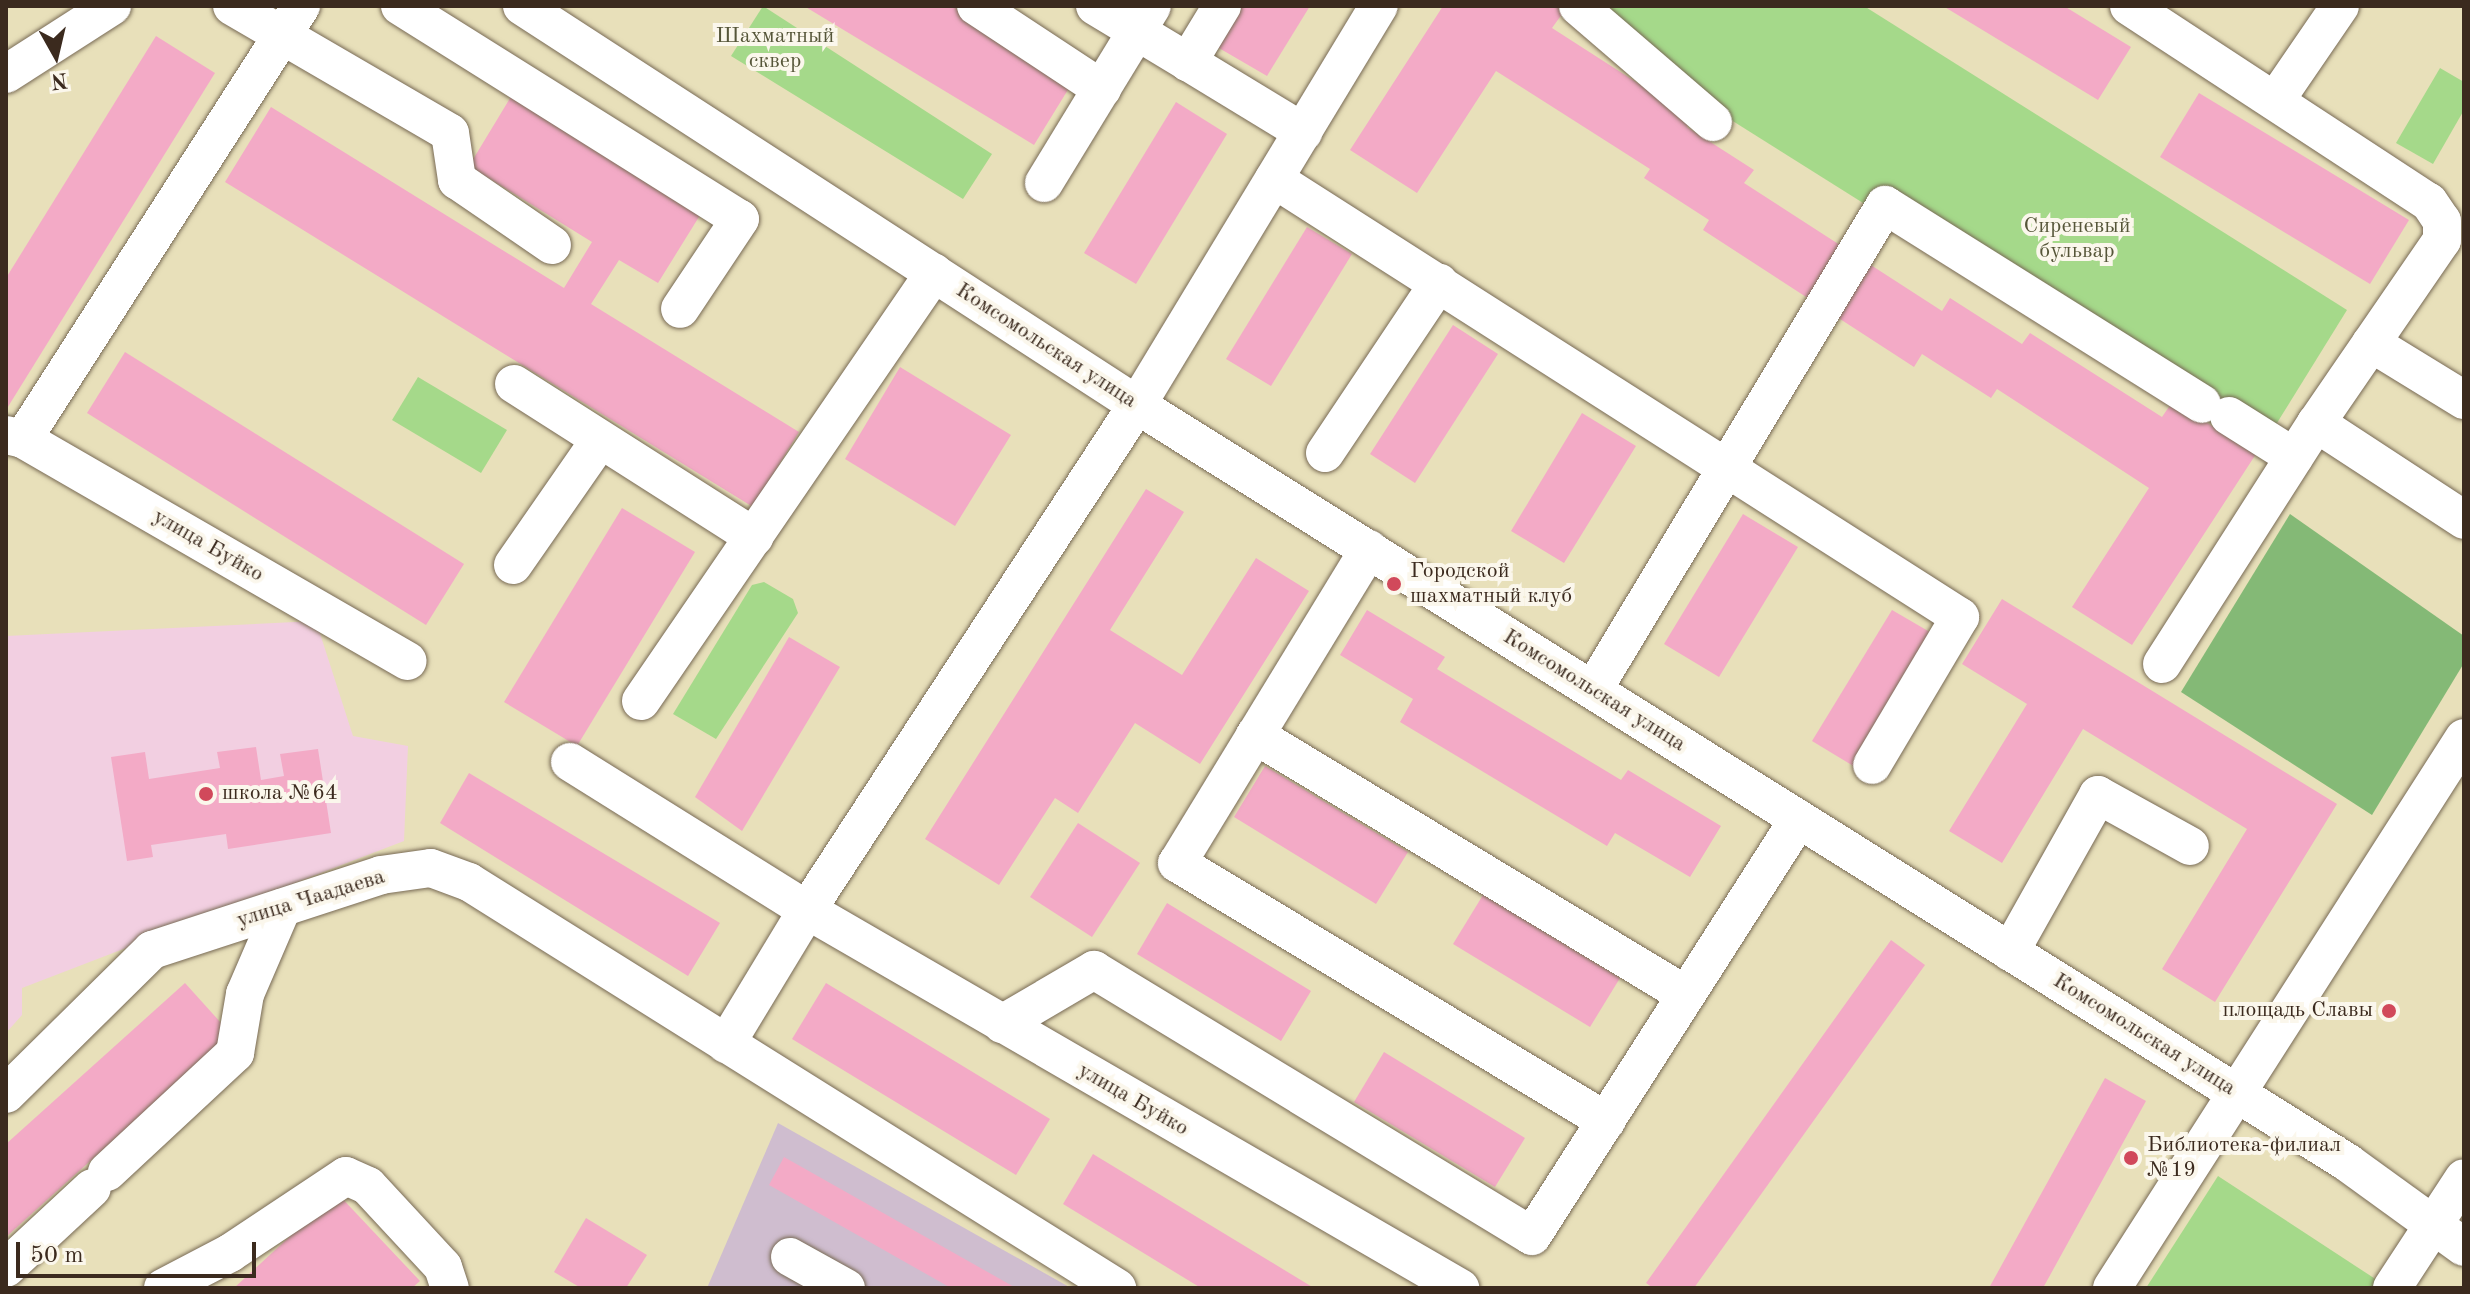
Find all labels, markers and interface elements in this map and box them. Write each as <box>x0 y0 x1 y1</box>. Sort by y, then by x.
north arrow <box>16 16 96 96</box>
park label: Шахматный сквер <box>716 23 834 74</box>
text: N <box>49 68 69 92</box>
park label: Сиреневый бульвар <box>2023 213 2131 264</box>
street label: Комсомольская улица <box>951 278 1141 414</box>
street label: улица Буйко <box>148 504 268 588</box>
place label: Городской шахматный клуб <box>1410 558 1572 610</box>
marker: Городской шахматный клуб <box>1385 575 1403 593</box>
street label: Комсомольская улица <box>1498 624 1690 758</box>
place label: школа №64 <box>222 781 338 807</box>
marker: школа №64 <box>197 785 215 803</box>
street label: улица Чаадаева <box>234 864 388 934</box>
street label: Комсомольская улица <box>2048 968 2240 1102</box>
place label: площадь Славы <box>2222 998 2373 1024</box>
marker: площадь Славы <box>2380 1002 2398 1020</box>
street label: улица Буйко <box>1073 1058 1193 1142</box>
place label: Библиотека-филиал №19 <box>2147 1132 2341 1184</box>
marker: Библиотека-филиал №19 <box>2122 1149 2140 1167</box>
scale bar <box>20 1226 260 1276</box>
text: 50 m <box>30 1244 84 1268</box>

